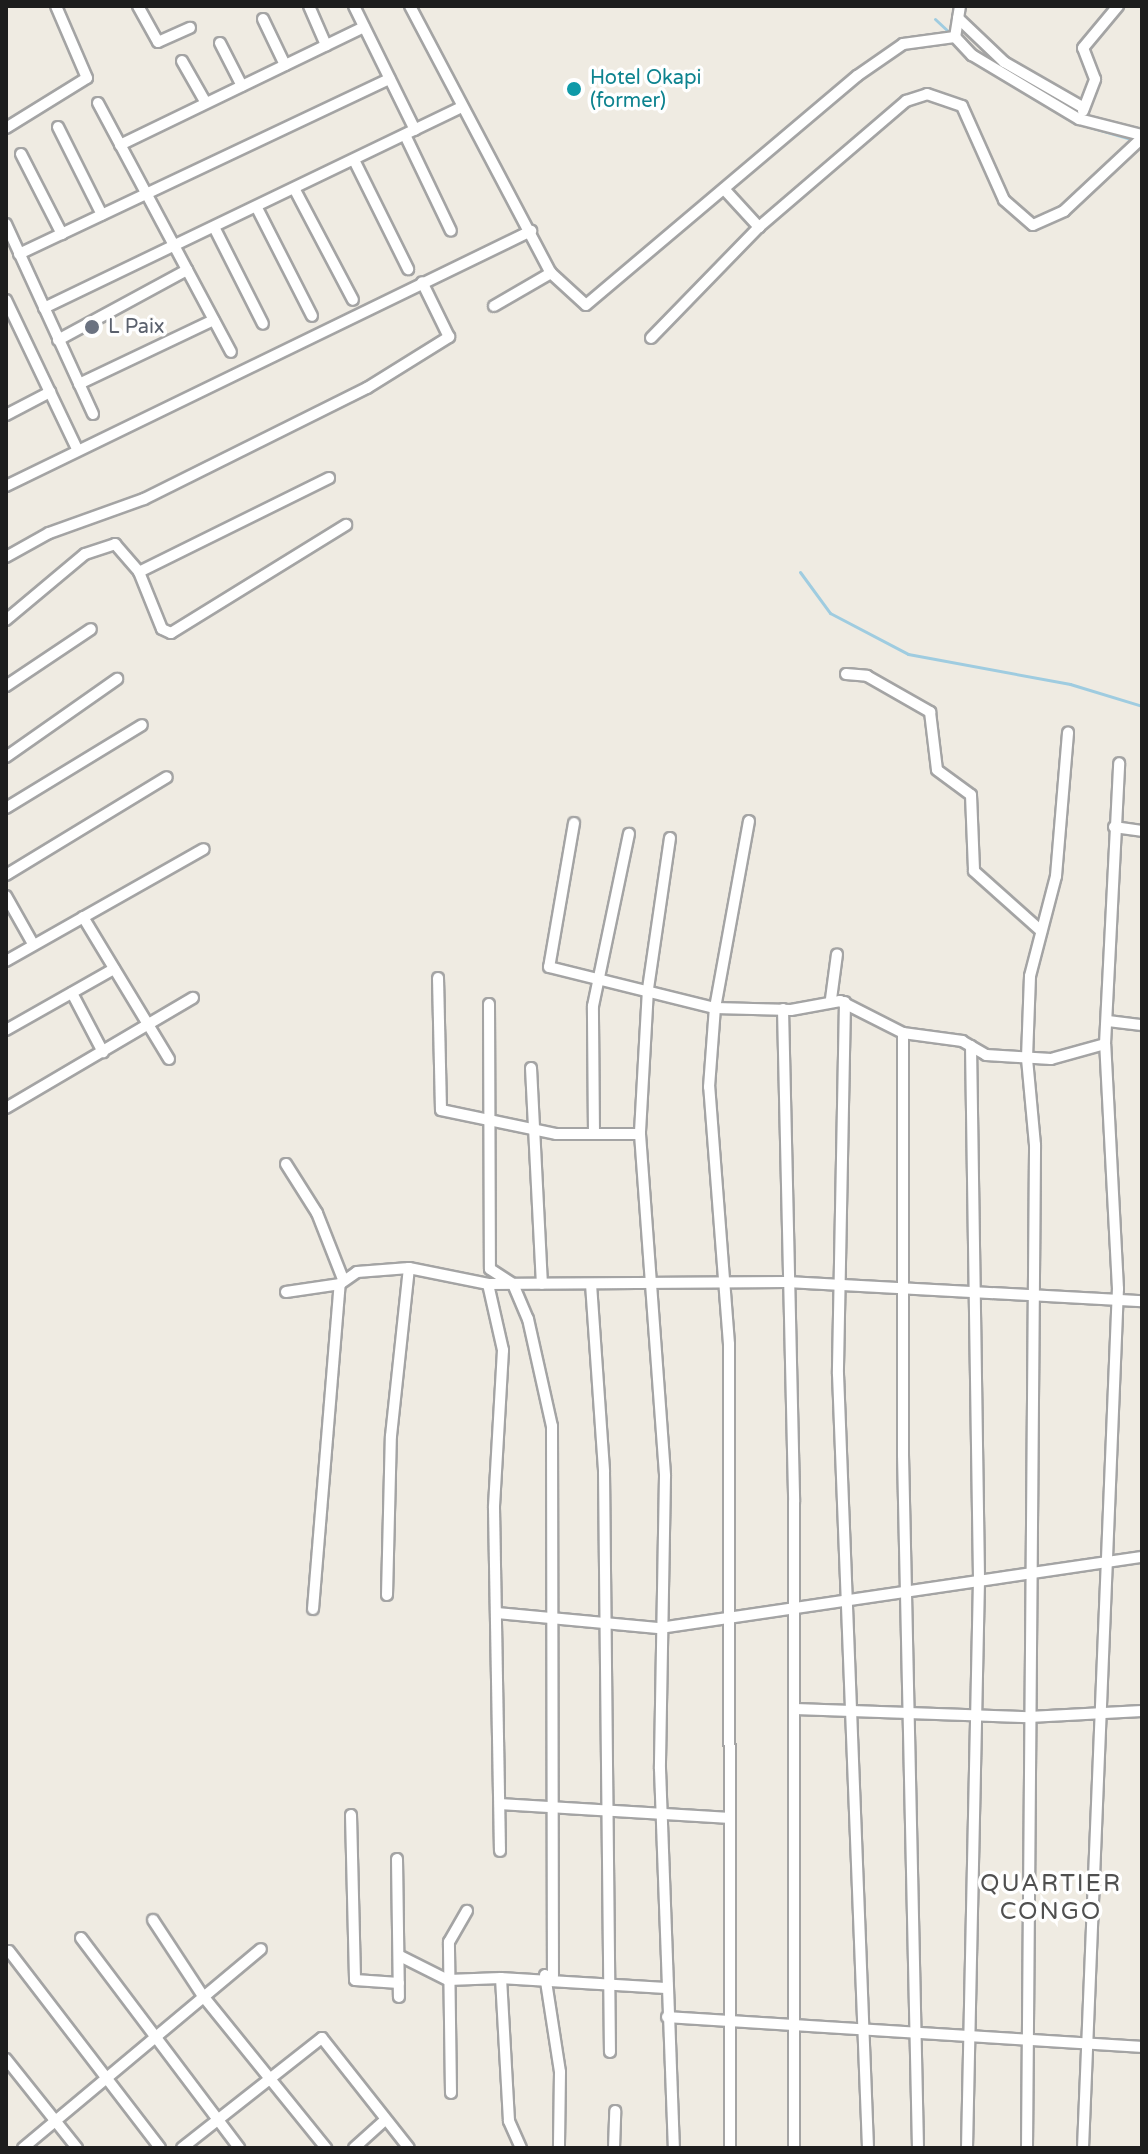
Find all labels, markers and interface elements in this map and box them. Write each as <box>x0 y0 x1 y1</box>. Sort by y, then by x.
place label: Hotel Okapi (former) <box>590 66 701 113</box>
marker: Hotel Okapi (former) <box>565 80 583 98</box>
place label: L Paix <box>108 315 165 339</box>
marker: L Paix <box>83 318 101 336</box>
district label: QUARTIER CONGO <box>980 1870 1122 1926</box>

